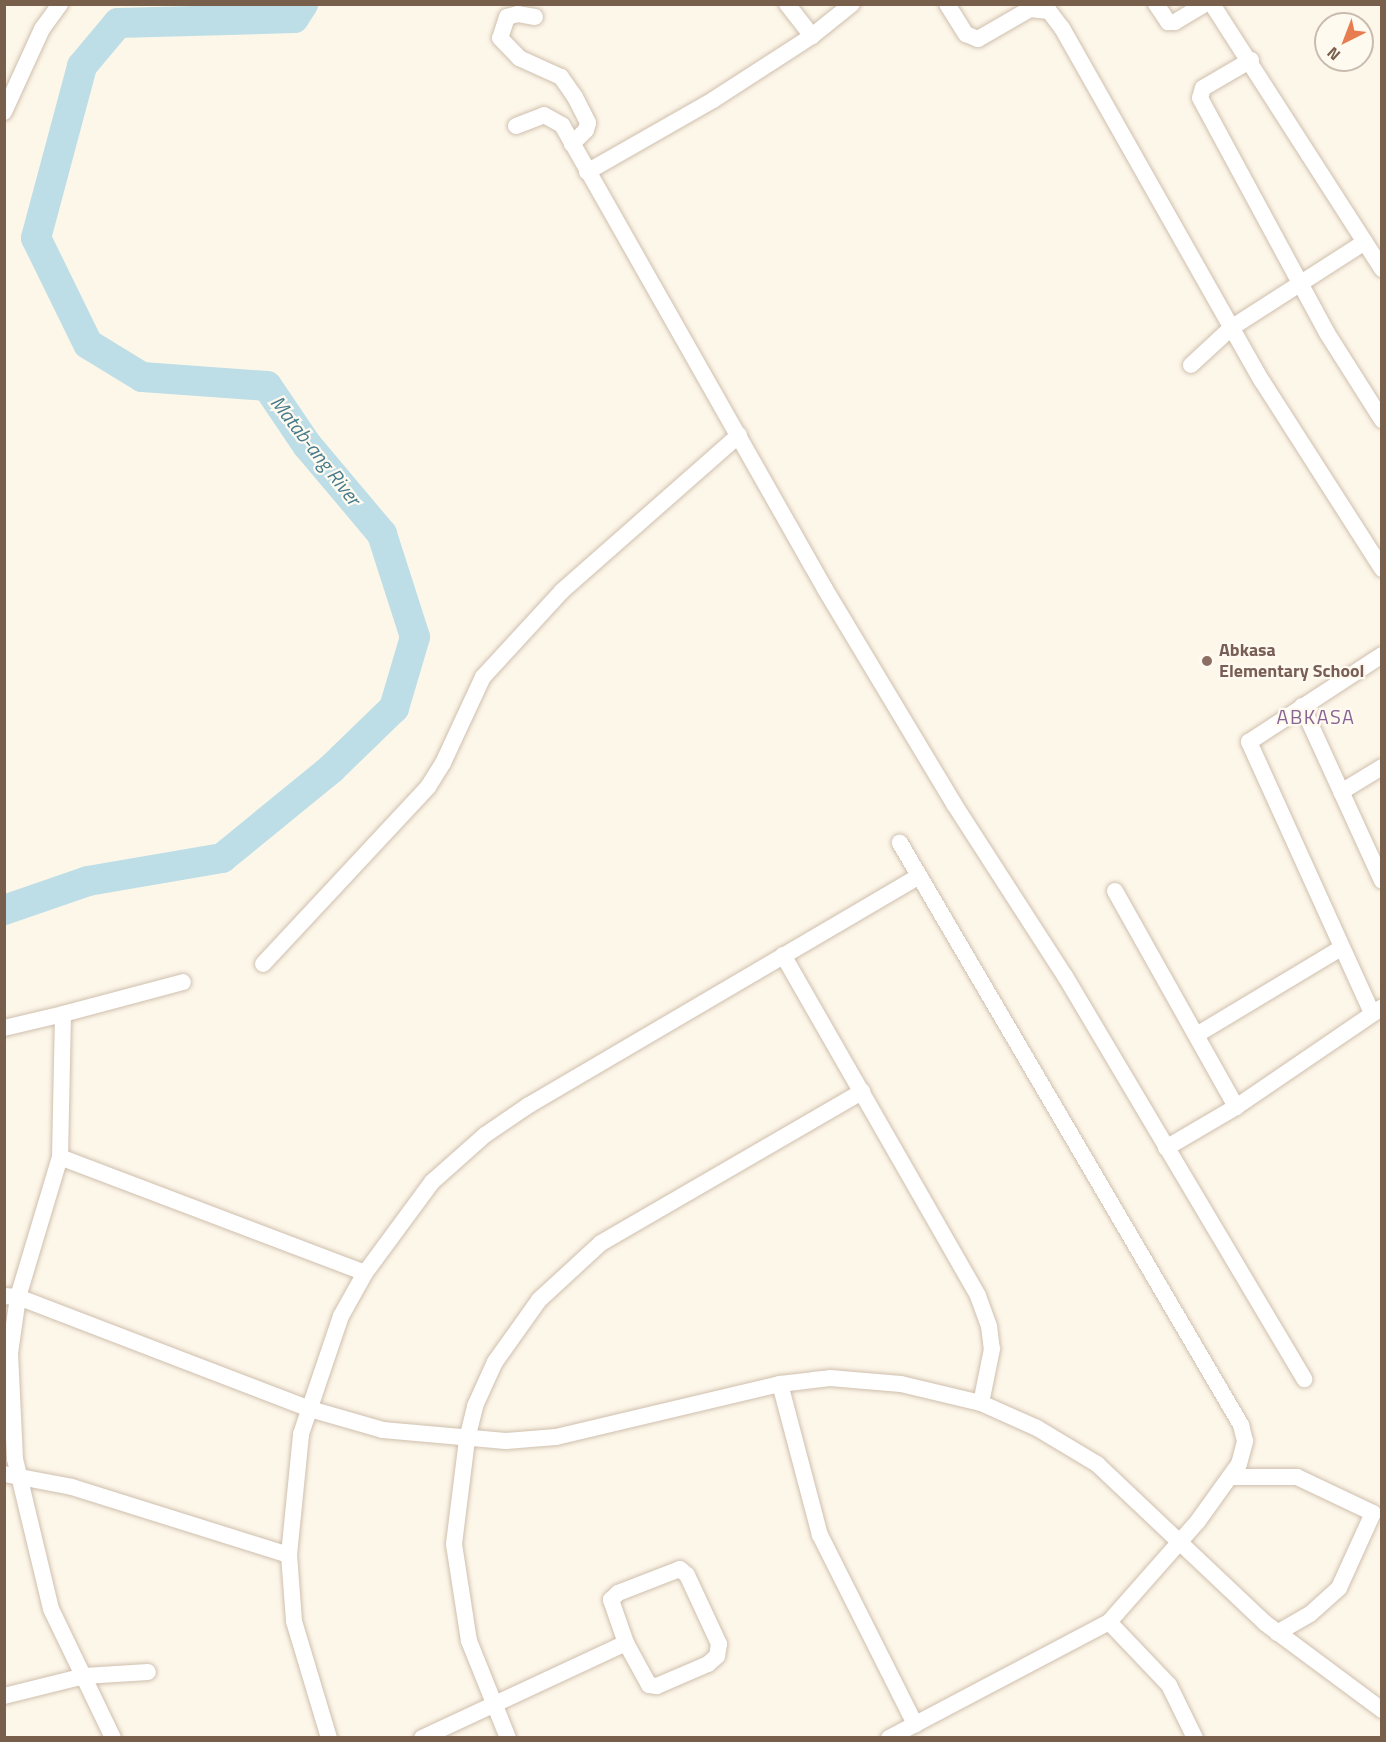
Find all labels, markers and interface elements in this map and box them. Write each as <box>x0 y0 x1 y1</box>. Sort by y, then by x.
north arrow <box>1314 12 1374 72</box>
text: N <box>1321 41 1345 67</box>
water label: Matab-ang River <box>266 391 366 509</box>
place label: Abkasa Elementary School <box>1219 640 1364 682</box>
marker: Abkasa Elementary School <box>1200 654 1214 668</box>
district label: ABKASA <box>1277 704 1355 728</box>

